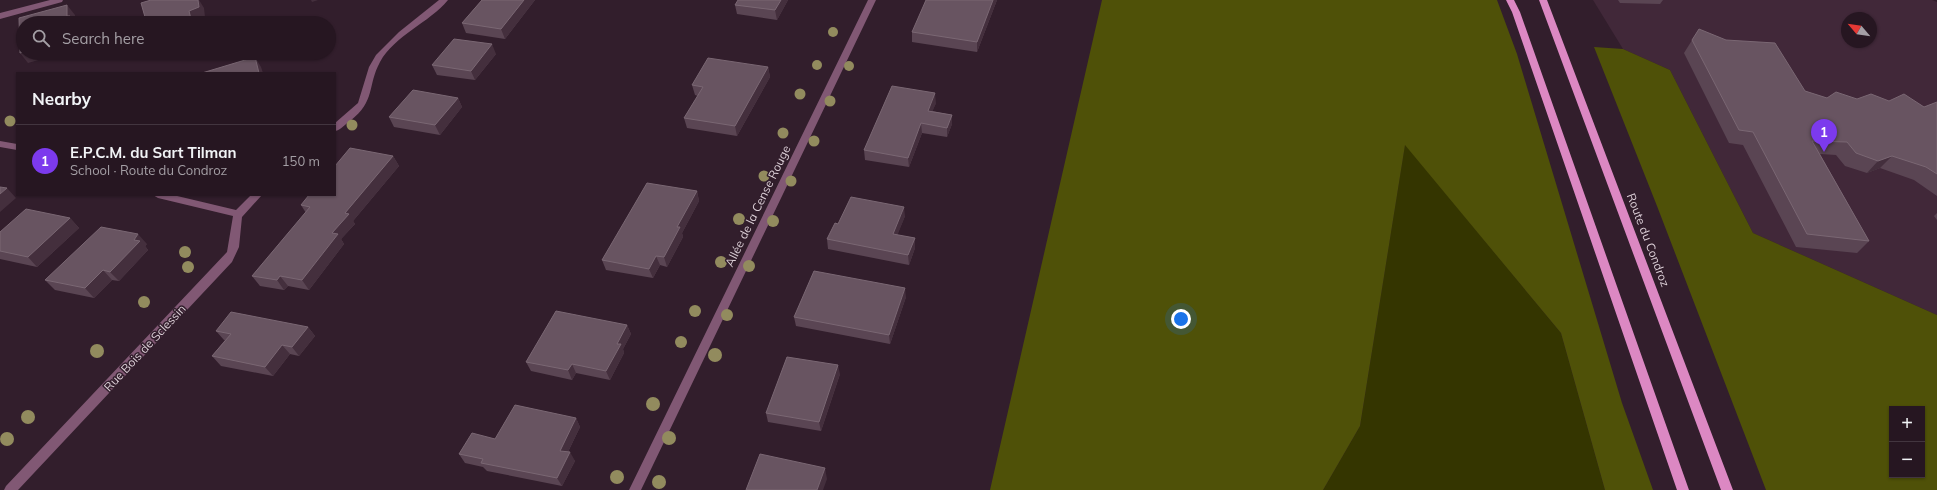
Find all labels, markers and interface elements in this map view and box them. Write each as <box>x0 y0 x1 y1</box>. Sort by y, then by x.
north arrow <box>1841 12 1877 48</box>
search box <box>16 16 336 60</box>
icon: search <box>30 27 52 49</box>
text: Search here <box>62 29 144 48</box>
text: Nearby <box>32 88 91 109</box>
pin: 1 <box>1811 119 1837 152</box>
text: E.P.C.M. du Sart Tilman <box>70 143 237 162</box>
street label: Allée de la Cense Rouge <box>722 143 794 269</box>
text: 1 <box>41 153 49 169</box>
text: 150 m <box>282 153 320 169</box>
text: School · Route du Condroz <box>70 162 227 178</box>
street label: Route du Condroz <box>1624 191 1673 289</box>
street label: Rue Bois de Sclessin <box>101 301 189 394</box>
your location <box>1171 309 1191 329</box>
map controls <box>1889 406 1925 478</box>
button: + <box>1889 406 1925 442</box>
button: − <box>1889 442 1925 478</box>

